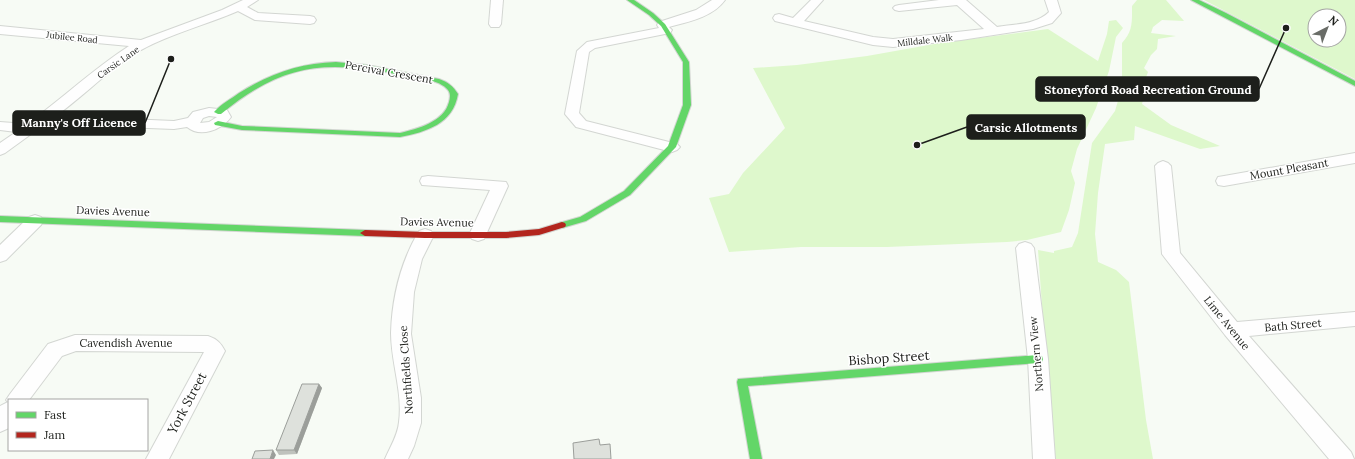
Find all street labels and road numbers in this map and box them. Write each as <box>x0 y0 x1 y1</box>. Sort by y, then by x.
street label: Jubilee Road <box>45 29 99 45</box>
street label: Milldale Walk <box>897 32 954 48</box>
street label: Carsic Lane <box>95 43 141 81</box>
street label: Percival Crescent <box>344 57 435 87</box>
street label: Mount Pleasant <box>1249 155 1330 183</box>
street label: Davies Avenue <box>76 203 150 219</box>
street label: Davies Avenue <box>400 214 474 230</box>
street label: Lime Avenue <box>1201 293 1253 353</box>
street label: Bath Street <box>1264 315 1323 334</box>
street label: Northern View <box>1026 316 1046 392</box>
street label: Northfields Close <box>396 325 416 415</box>
street label: Cavendish Avenue <box>80 336 173 350</box>
street label: Bishop Street <box>848 347 930 369</box>
street label: York Street <box>163 369 210 438</box>

